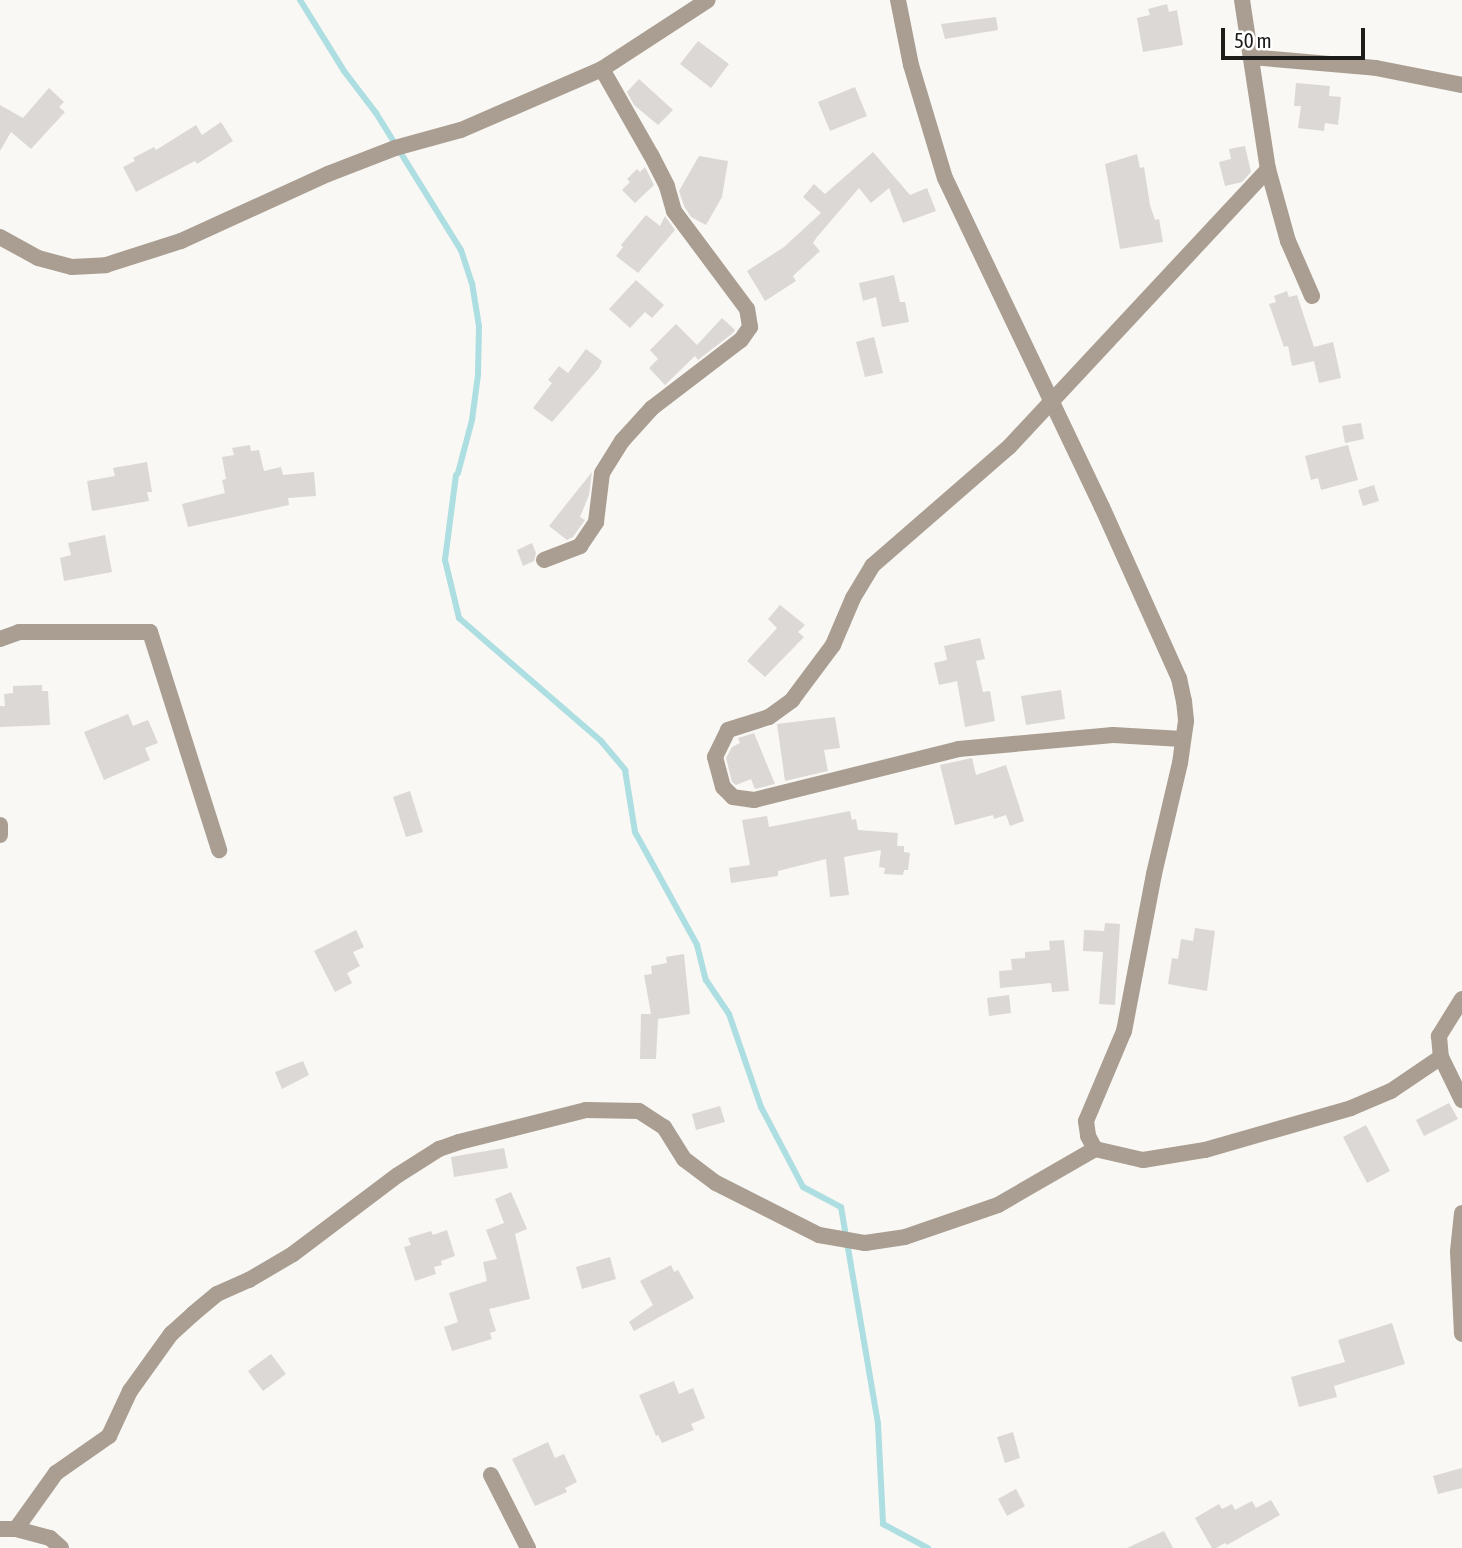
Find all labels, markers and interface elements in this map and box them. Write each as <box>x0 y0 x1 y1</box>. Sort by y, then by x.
scale bar <box>1224 14 1368 58</box>
text: 50 m <box>1234 28 1272 52</box>

